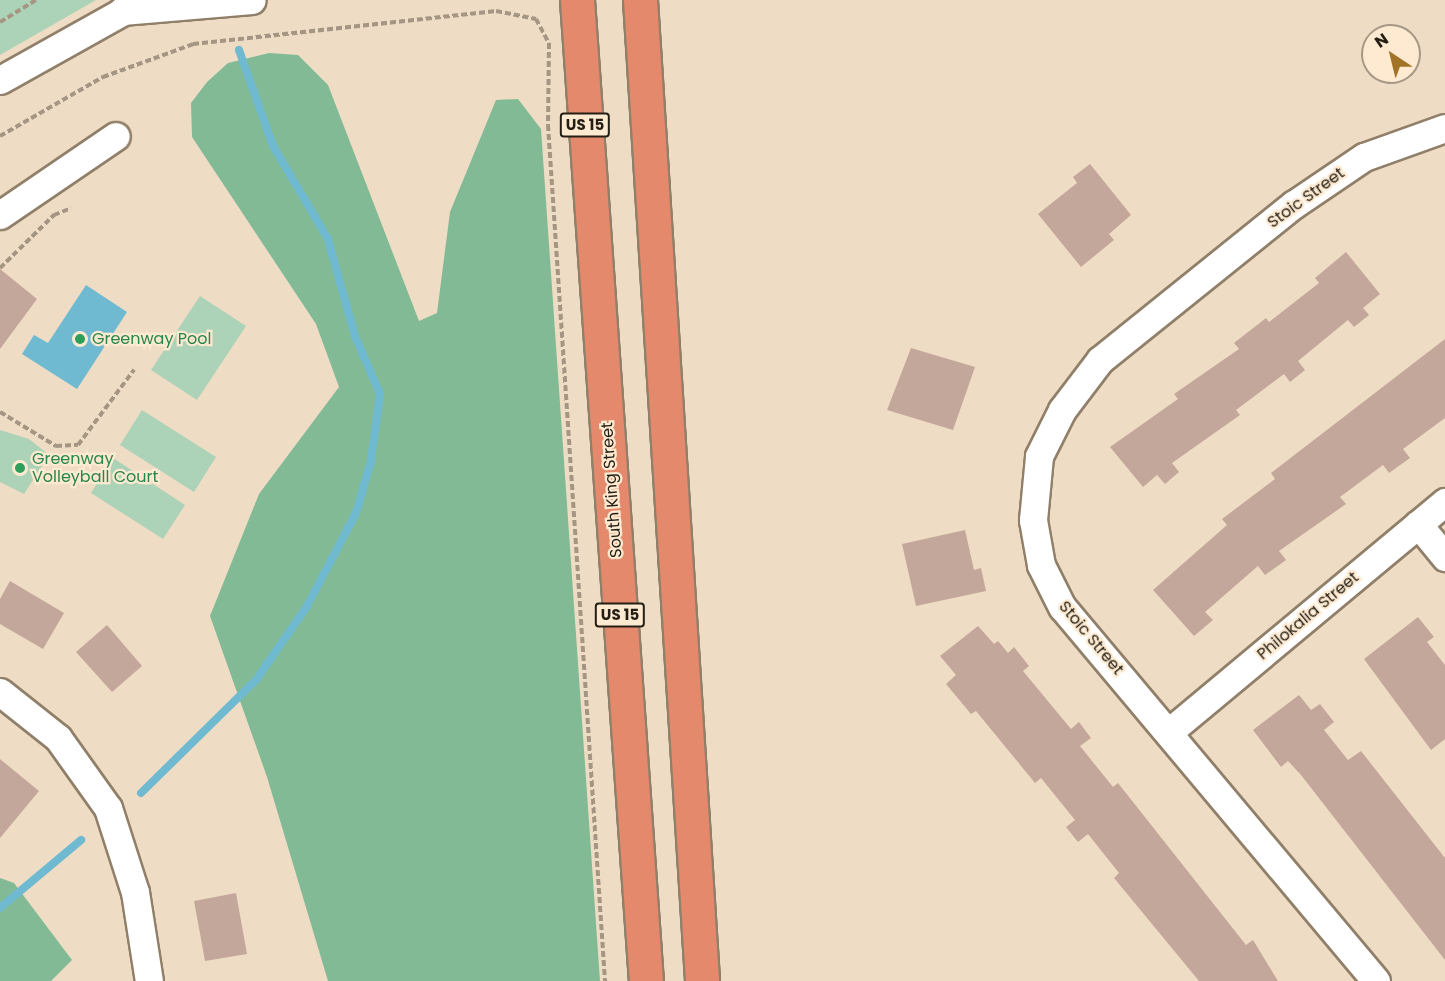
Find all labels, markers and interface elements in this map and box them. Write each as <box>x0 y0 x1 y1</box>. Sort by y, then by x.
north arrow <box>1361 24 1421 84</box>
text: N <box>1370 28 1393 53</box>
road number: US 15 <box>560 113 610 137</box>
street label: Stoic Street <box>1264 164 1348 232</box>
place label: Greenway Pool <box>92 329 211 349</box>
marker: Greenway Pool <box>73 332 87 346</box>
street label: South King Street <box>598 422 626 558</box>
place label: Greenway Volleyball Court <box>32 449 158 487</box>
marker: Greenway Volleyball Court <box>13 461 27 475</box>
street label: Philokalia Street <box>1253 568 1363 664</box>
street label: Stoic Street <box>1055 597 1127 679</box>
road number: US 15 <box>594 603 646 627</box>

